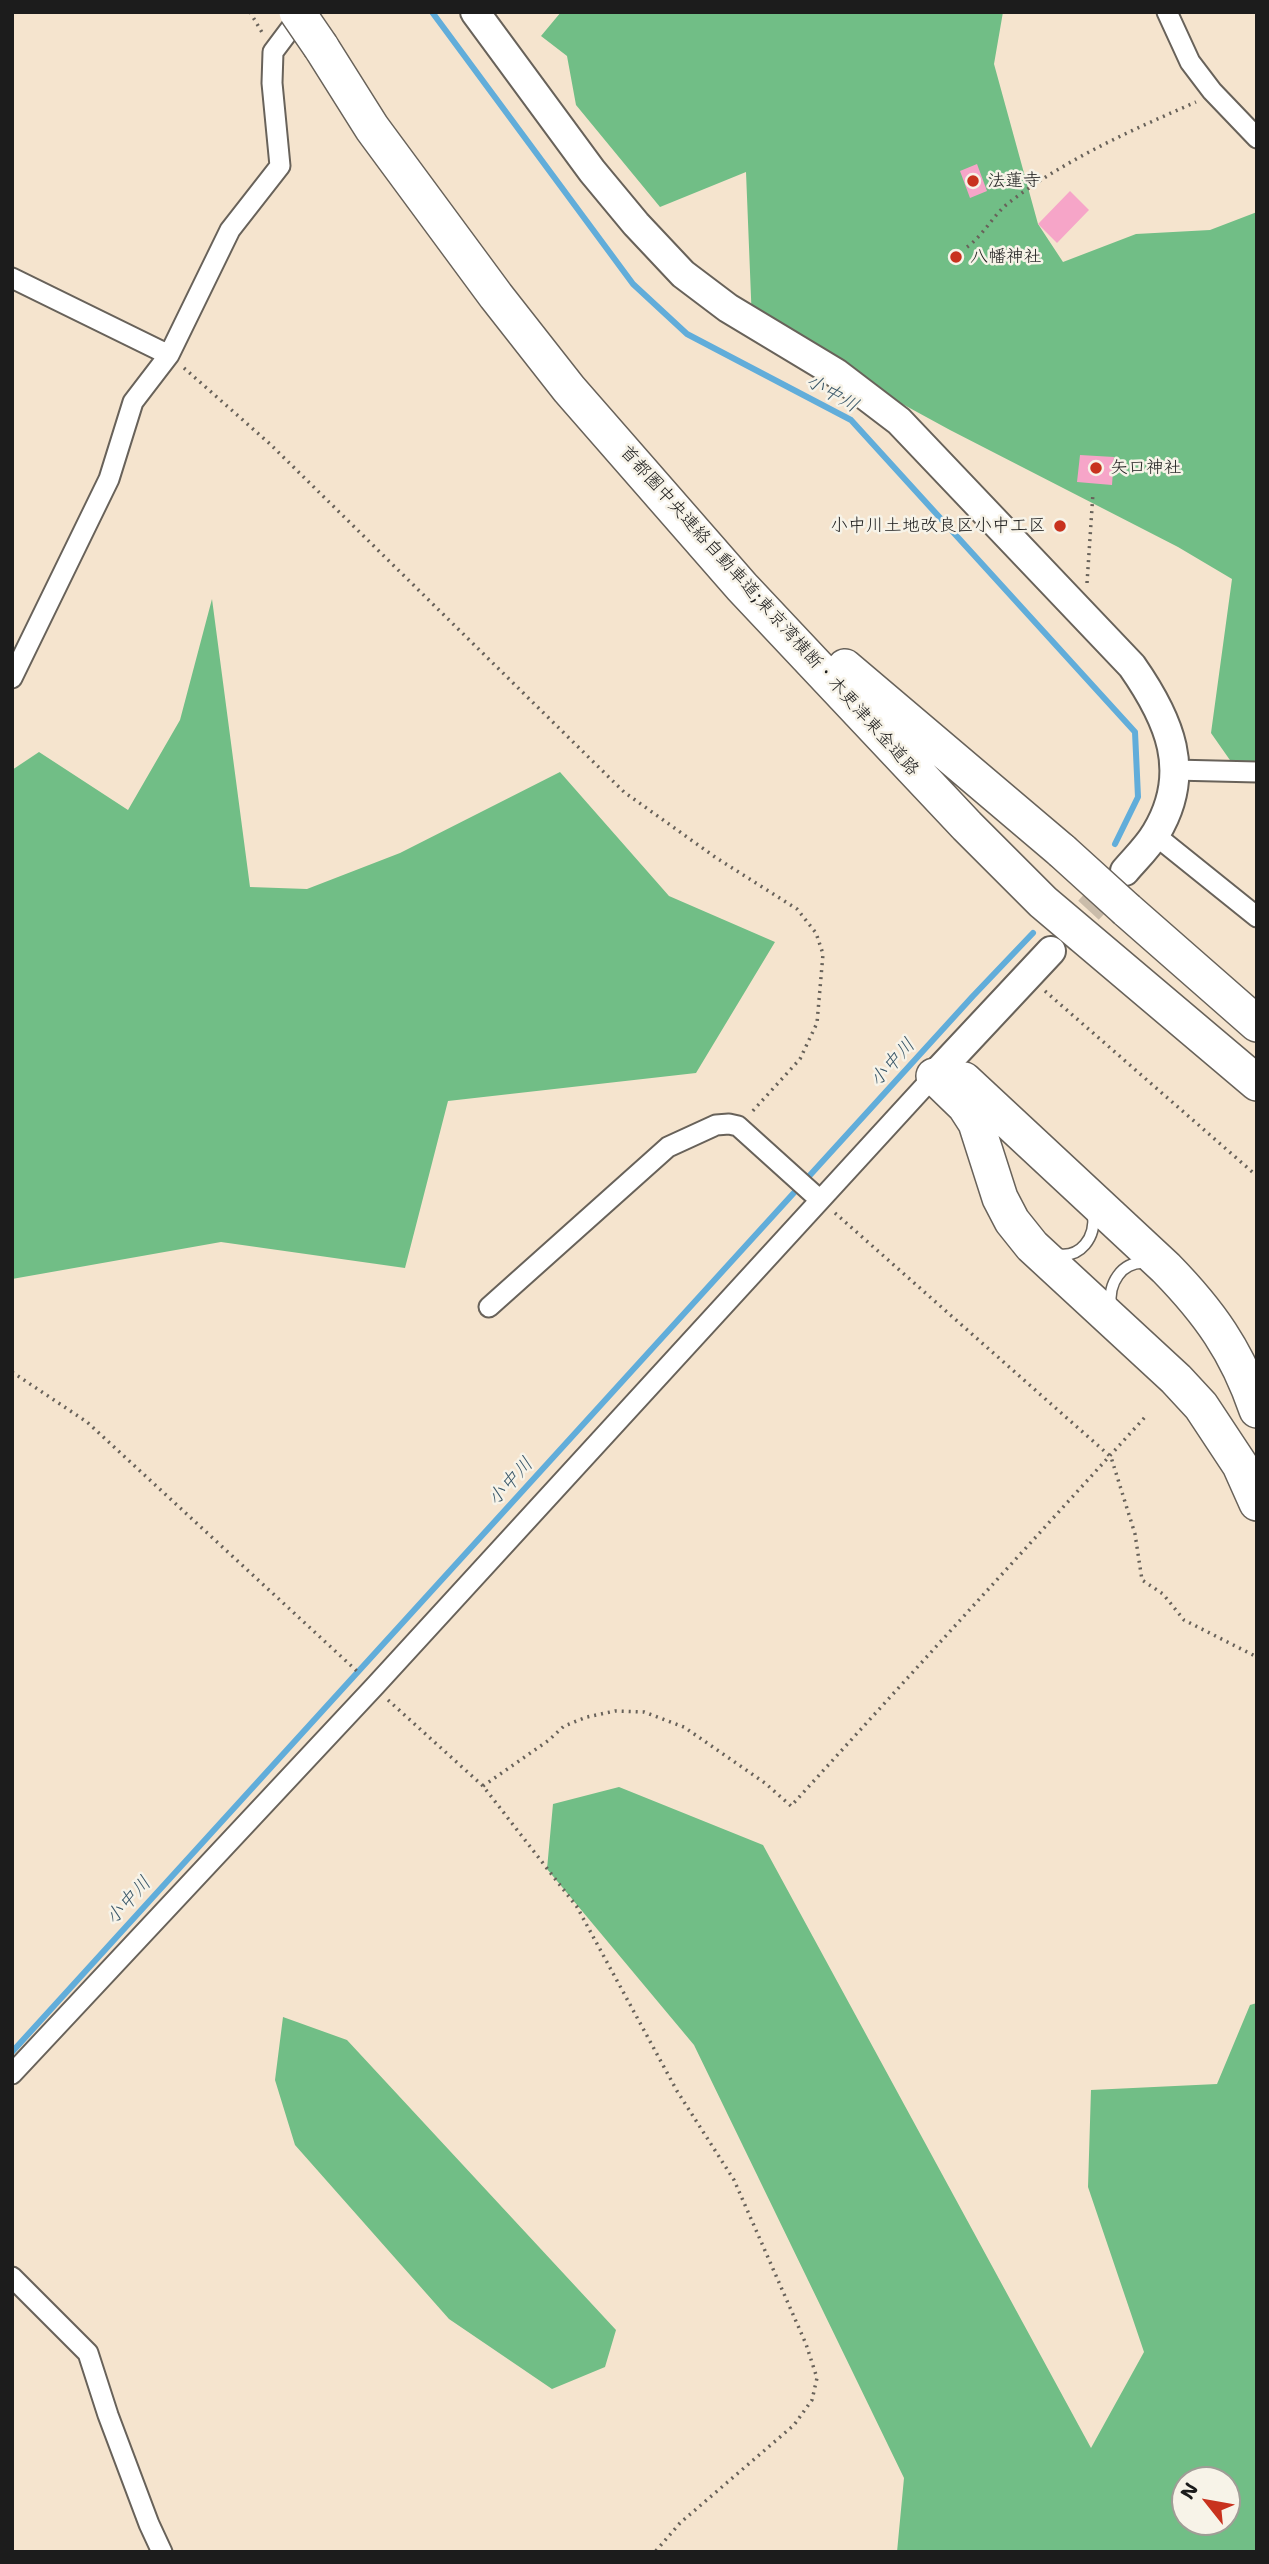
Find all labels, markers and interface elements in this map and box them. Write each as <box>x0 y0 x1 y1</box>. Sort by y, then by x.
place label: 法蓮寺 <box>987 170 1041 192</box>
marker: 法蓮寺 <box>965 173 981 189</box>
place label: 八幡神社 <box>970 246 1042 268</box>
marker: 八幡神社 <box>948 249 964 265</box>
water label: 小中川 <box>802 370 862 418</box>
street label: 首都圏中央連絡自動車道;東京湾横断・木更津東金道路 <box>615 441 923 781</box>
place label: 矢口神社 <box>1110 457 1182 479</box>
marker: 矢口神社 <box>1088 460 1104 476</box>
place label: 小中川土地改良区小中工区 <box>830 515 1046 537</box>
marker: 小中川土地改良区小中工区 <box>1052 518 1068 534</box>
water label: 小中川 <box>865 1034 921 1092</box>
water label: 小中川 <box>483 1453 539 1511</box>
water label: 小中川 <box>101 1872 157 1930</box>
north arrow <box>1171 2466 1241 2536</box>
text: N <box>1175 2478 1204 2504</box>

